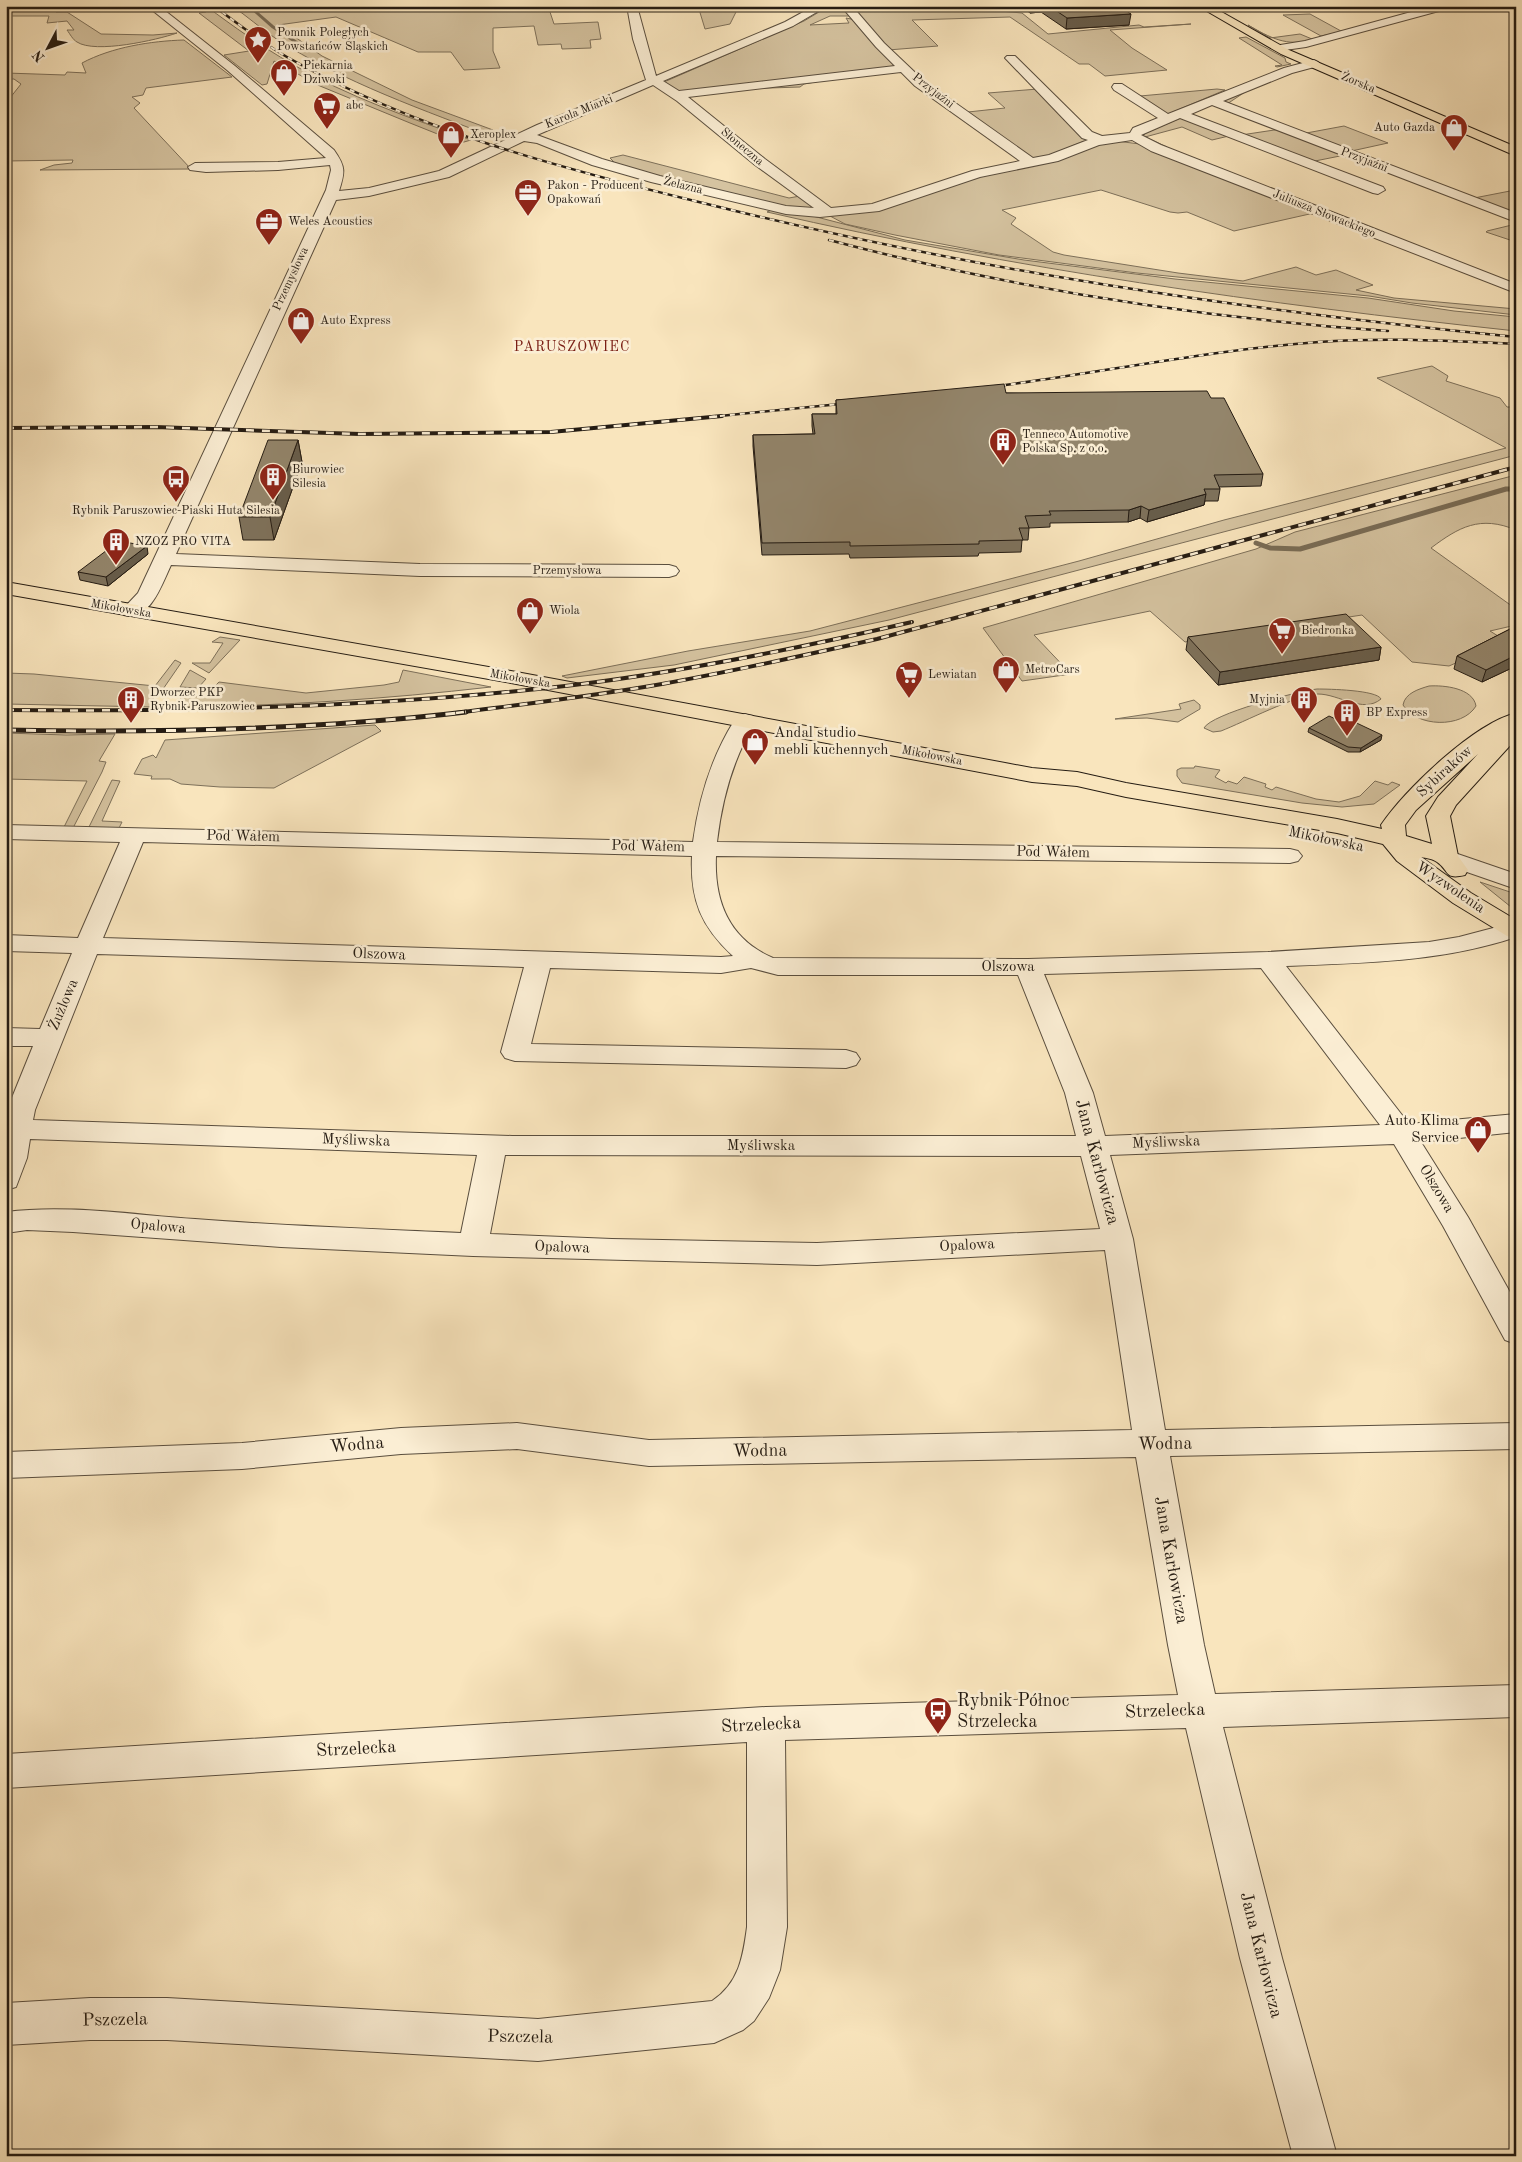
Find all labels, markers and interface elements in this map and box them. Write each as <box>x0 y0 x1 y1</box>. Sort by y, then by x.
north arrow <box>22 22 72 72</box>
place icon: Pomnik Poległych Powstańców Śląskich <box>243 25 273 64</box>
place label: Pomnik Poległych Powstańców Śląskich <box>277 27 389 53</box>
text: N <box>30 47 48 65</box>
shop icon: Piekarnia Dziwoki <box>269 58 299 97</box>
place label: Piekarnia Dziwoki <box>303 60 353 86</box>
street label: Żorska <box>1339 67 1379 96</box>
street label: Przyjaźni <box>910 71 956 111</box>
supermarket icon: abc <box>312 91 342 130</box>
street label: Karola Miarki <box>543 93 615 131</box>
place label: abc <box>346 100 363 112</box>
shop icon: Auto Gazda <box>1439 113 1469 152</box>
shop icon: Xeroplex <box>436 120 466 159</box>
place label: Auto Gazda <box>1374 122 1435 134</box>
street label: Słoneczna <box>718 126 766 168</box>
place label: Xeroplex <box>470 129 516 141</box>
street label: Przyjaźni <box>1339 146 1389 174</box>
street label: Żelazna <box>662 171 705 197</box>
office icon: Pakon - Producent Opakowań <box>513 178 543 217</box>
place label: Pakon - Producent Opakowań <box>547 180 644 206</box>
street label: Juliusza Słowackiego <box>1271 188 1377 240</box>
office icon: Weles Acoustics <box>254 207 284 246</box>
place label: Weles Acoustics <box>288 216 372 228</box>
street label: Przemysłowa <box>271 245 311 313</box>
shop icon: Auto Express <box>286 306 316 345</box>
place label: Auto Express <box>320 315 391 327</box>
district label: PARUSZOWIEC <box>514 340 630 354</box>
building icon: Tenneco Automotive Polska Sp. z o.o. <box>988 427 1018 466</box>
place label: Tenneco Automotive Polska Sp. z o.o. <box>1022 429 1129 455</box>
building icon: Biurowiec Silesia <box>258 462 288 501</box>
bus stop icon: Rybnik Paruszowiec-Piaski Huta Silesia <box>161 464 191 503</box>
place label: Biurowiec Silesia <box>292 464 344 490</box>
place label: Rybnik Paruszowiec-Piaski Huta Silesia <box>72 505 280 517</box>
building icon: NZOZ PRO VITA <box>101 527 131 566</box>
place label: NZOZ PRO VITA <box>135 536 231 548</box>
street label: Przemysłowa <box>533 565 602 577</box>
shop icon: Wiola <box>515 596 545 635</box>
street label: Mikołowska <box>90 598 152 620</box>
place label: Wiola <box>549 605 580 617</box>
supermarket icon: Biedronka <box>1267 616 1297 655</box>
place label: Biedronka <box>1301 625 1354 637</box>
shop icon: MetroCars <box>991 655 1021 694</box>
supermarket icon: Lewiatan <box>894 660 924 699</box>
place label: MetroCars <box>1025 664 1080 676</box>
street label: Mikołowska <box>489 668 551 690</box>
place label: Lewiatan <box>928 669 977 681</box>
building icon: Dworzec PKP Rybnik Paruszowiec <box>116 685 146 724</box>
building icon: Myjnia <box>1289 685 1319 724</box>
place label: Dworzec PKP Rybnik Paruszowiec <box>150 687 255 713</box>
place label: Myjnia <box>1249 694 1285 706</box>
building icon: BP Express <box>1332 698 1362 737</box>
place label: BP Express <box>1366 707 1427 719</box>
place label: Andal studio mebli kuchennych <box>774 726 888 758</box>
shop icon: Andal studio mebli kuchennych <box>740 727 770 766</box>
street label: Sybiraków <box>1414 743 1476 801</box>
street label: Mikołowska <box>901 744 963 768</box>
street label: Mikołowska <box>1287 825 1366 855</box>
street label: Pod Wałem <box>206 829 280 845</box>
street label: Pod Wałem <box>611 839 685 855</box>
street label: Pod Wałem <box>1016 845 1090 861</box>
street label: Wyzwolenia <box>1413 860 1488 917</box>
street label: Olszowa <box>352 947 407 963</box>
street label: Olszowa <box>981 960 1035 975</box>
street label: Żużlowa <box>44 975 82 1033</box>
street label: Jana Karłowicza <box>1072 1097 1122 1227</box>
place label: Auto Klima Service <box>1384 1114 1460 1146</box>
shop icon: Auto Klima Service <box>1463 1115 1493 1154</box>
street label: Myśliwska <box>322 1132 391 1150</box>
street label: Myśliwska <box>1132 1134 1201 1152</box>
street label: Myśliwska <box>727 1139 796 1154</box>
street label: Olszowa <box>1416 1162 1456 1216</box>
street label: Opalowa <box>130 1217 187 1237</box>
street label: Opalowa <box>939 1237 996 1255</box>
street label: Opalowa <box>534 1240 591 1256</box>
street label: Wodna <box>329 1434 385 1456</box>
street label: Wodna <box>1138 1435 1192 1453</box>
street label: Wodna <box>733 1442 787 1460</box>
street label: Jana Karłowicza <box>1151 1495 1191 1625</box>
place label: Rybnik Północ Strzelecka <box>957 1692 1069 1731</box>
bus stop icon: Rybnik Północ Strzelecka <box>923 1696 953 1735</box>
street label: Strzelecka <box>1125 1701 1206 1721</box>
street label: Strzelecka <box>720 1714 802 1736</box>
street label: Strzelecka <box>315 1738 397 1760</box>
street label: Jana Karłowicza <box>1237 1890 1285 2020</box>
street label: Pszczela <box>82 2010 148 2030</box>
street label: Pszczela <box>487 2027 553 2047</box>

